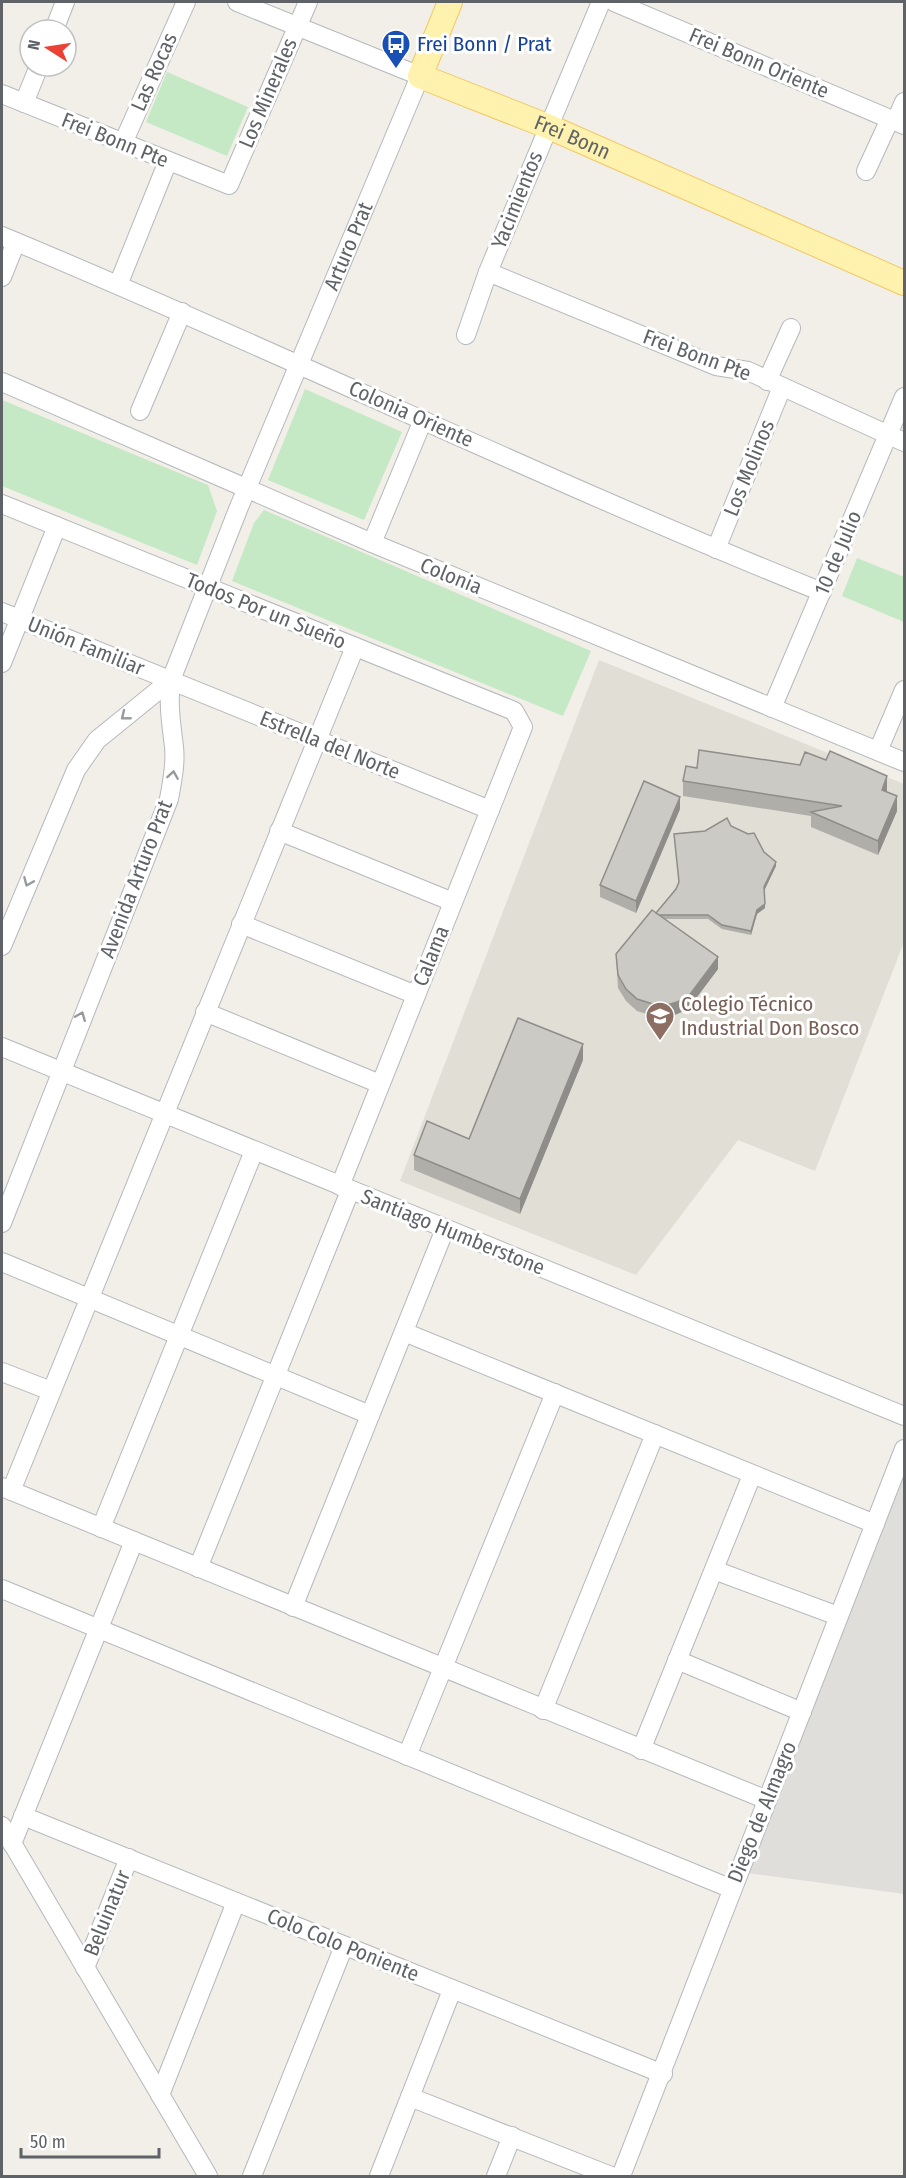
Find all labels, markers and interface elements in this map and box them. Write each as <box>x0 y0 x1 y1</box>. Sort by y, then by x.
north arrow <box>18 18 78 78</box>
street label: Frei Bonn Oriente <box>685 22 833 104</box>
bus stop icon: Frei Bonn / Prat <box>380 28 412 70</box>
street label: Las Rocas <box>125 29 183 115</box>
place label: Frei Bonn / Prat <box>417 31 552 57</box>
street label: Los Minerales <box>233 34 303 152</box>
text: N <box>24 38 44 52</box>
street label: Frei Bonn Pte <box>58 107 172 173</box>
street label: Frei Bonn <box>531 109 614 165</box>
street label: Yacimientos <box>486 147 548 253</box>
street label: Arturo Prat <box>318 198 379 294</box>
street label: Frei Bonn Pte <box>639 323 755 387</box>
street label: Colonia Oriente <box>345 375 477 453</box>
street label: Los Molinos <box>718 416 780 520</box>
street label: 10 de Julio <box>809 507 867 599</box>
street label: Colonia <box>416 552 486 600</box>
street label: Todos Por un Sueño <box>182 567 350 655</box>
street label: Unión Familiar <box>24 611 149 682</box>
street label: Estrella del Norte <box>256 705 404 785</box>
one-way arrow <box>121 708 132 719</box>
one-way arrow <box>166 771 178 780</box>
street label: Avenida Arturo Prat <box>94 796 178 962</box>
one-way arrow <box>24 875 36 886</box>
street label: Calama <box>407 922 455 990</box>
place label: Colegio Técnico Industrial Don Bosco <box>681 991 859 1041</box>
school or university icon: Colegio Técnico Industrial Don Bosco <box>644 1000 676 1042</box>
one-way arrow <box>74 1011 86 1022</box>
street label: Santiago Humberstone <box>357 1183 549 1281</box>
street label: Diego de Almagro <box>722 1737 802 1887</box>
street label: Beluinatur <box>78 1866 136 1960</box>
street label: Colo Colo Poniente <box>263 1903 423 1987</box>
scale bar <box>21 2121 159 2159</box>
text: 50 m <box>30 2131 66 2153</box>

